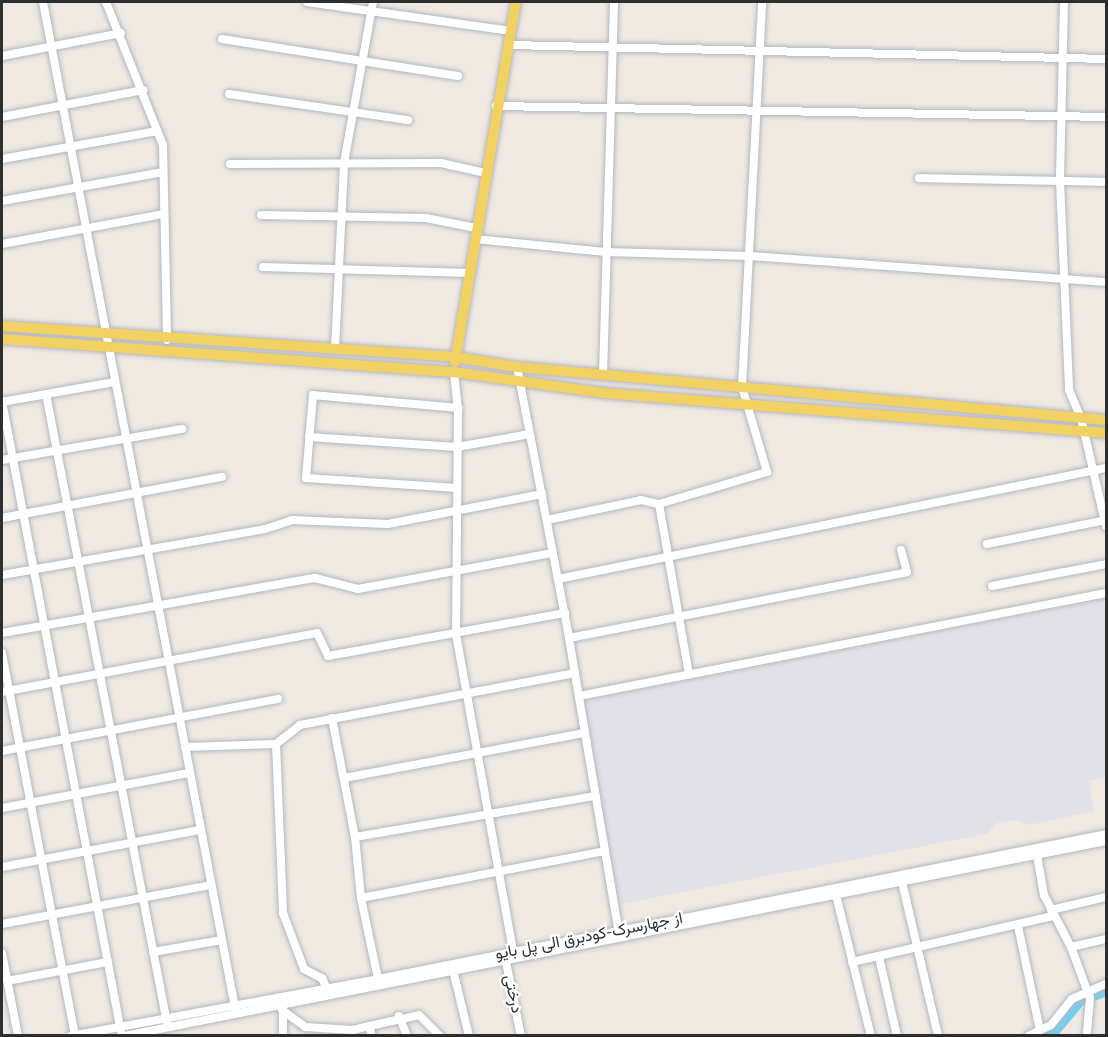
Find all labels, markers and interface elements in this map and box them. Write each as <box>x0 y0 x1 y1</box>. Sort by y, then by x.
street label: از جهارسرک-کودبرق الی پل بایو <box>494 908 684 964</box>
street label: درختی <box>500 973 526 1015</box>

